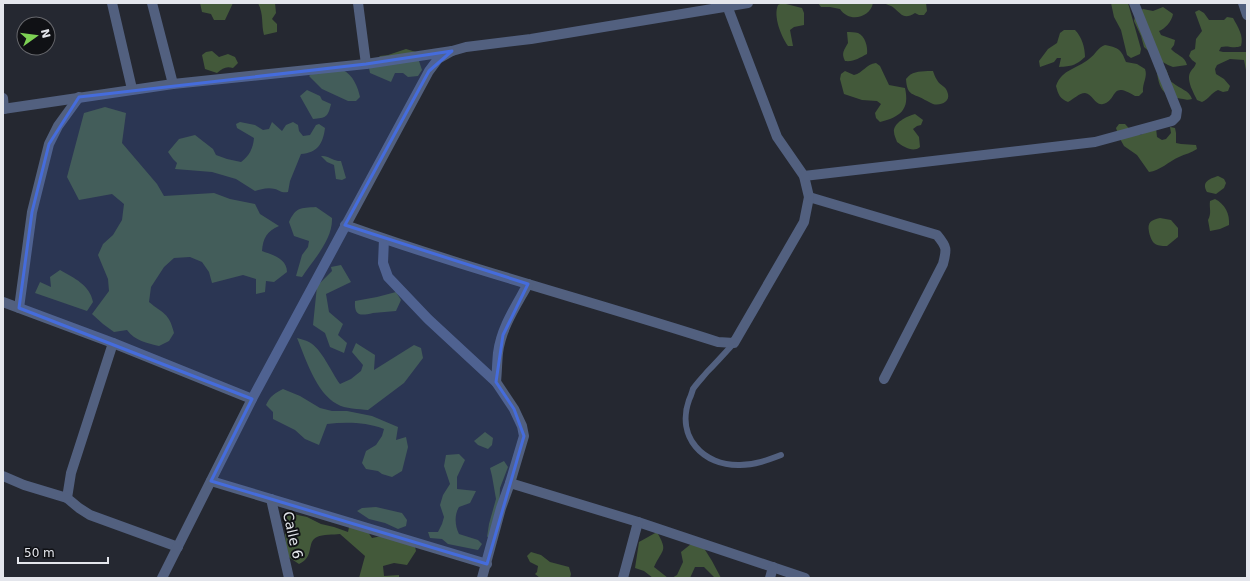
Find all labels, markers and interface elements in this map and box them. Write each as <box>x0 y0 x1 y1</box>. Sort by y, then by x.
north arrow <box>16 16 56 56</box>
text: N <box>38 28 53 40</box>
street label: Calle 6 <box>280 510 306 560</box>
scale bar <box>18 539 108 565</box>
text: 50 m <box>24 546 55 560</box>

